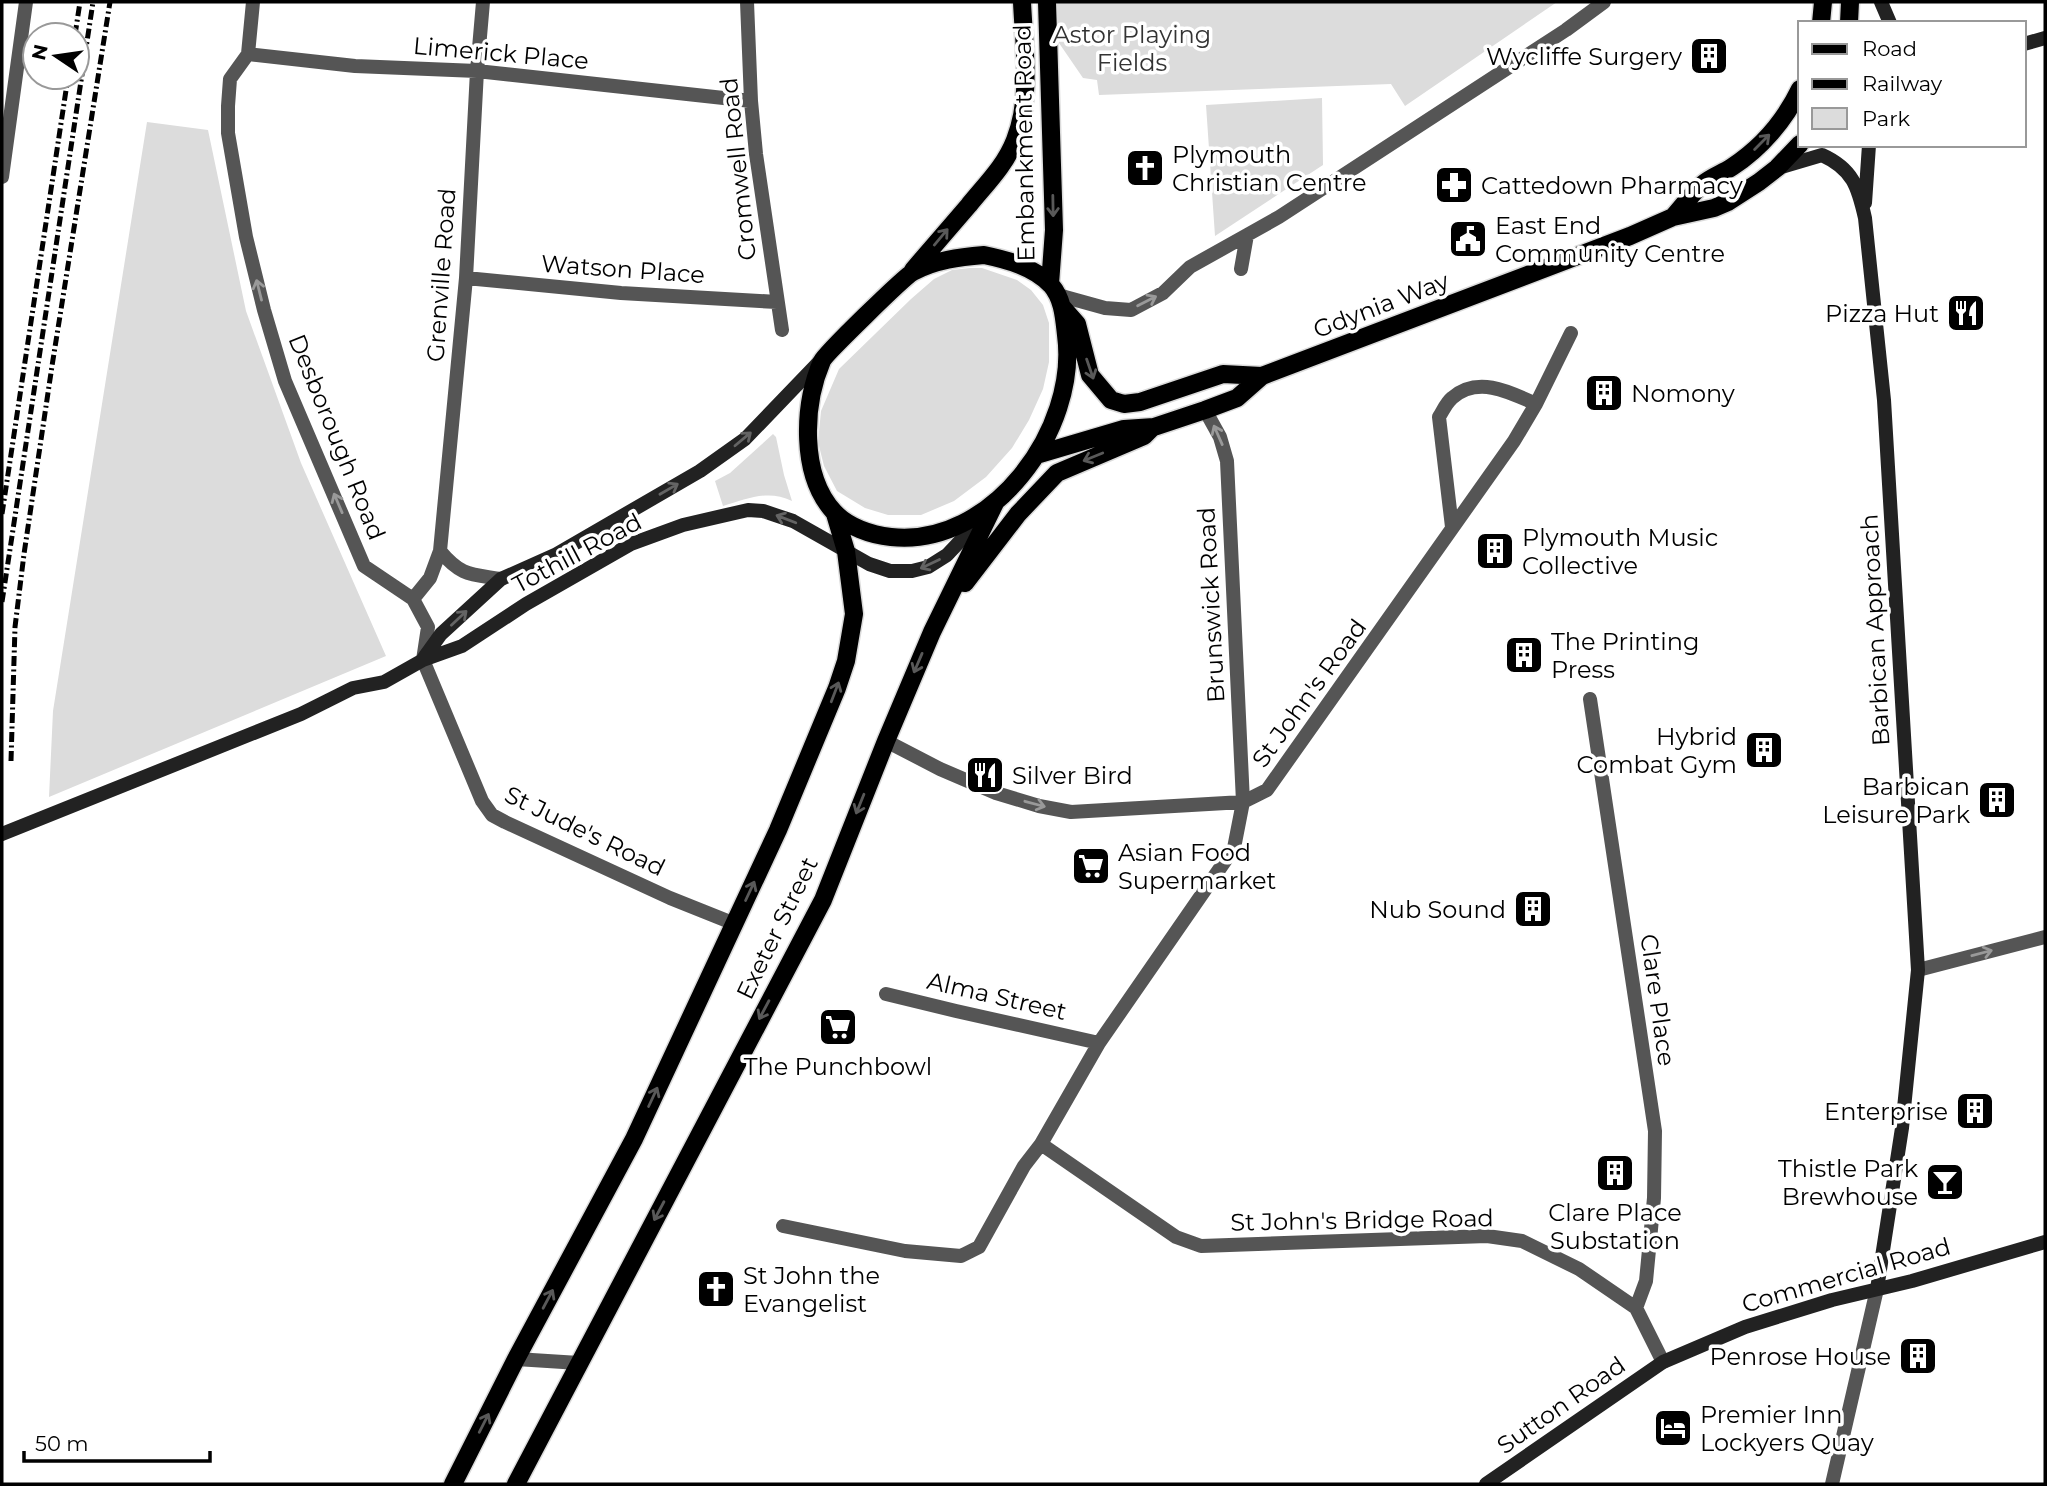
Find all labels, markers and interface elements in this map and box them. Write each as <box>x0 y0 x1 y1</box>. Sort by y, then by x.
park label: Astor Playing Fields <box>1053 20 1211 77</box>
north arrow <box>21 21 91 91</box>
legend <box>1798 21 2026 147</box>
street label: Embankment Road <box>1007 24 1041 262</box>
street label: Limerick Place <box>412 31 590 75</box>
building icon: Wycliffe Surgery <box>1688 35 1730 77</box>
text: Road <box>1862 36 1917 61</box>
text: N <box>27 42 53 62</box>
place label: Wycliffe Surgery <box>1486 42 1682 71</box>
text: Railway <box>1862 71 1943 96</box>
street label: Cromwell Road <box>714 76 762 262</box>
text: Park <box>1862 106 1910 131</box>
one-way arrow <box>1754 134 1771 151</box>
place label: Plymouth Christian Centre <box>1172 140 1366 197</box>
church icon: Plymouth Christian Centre <box>1124 147 1166 189</box>
pharmacy icon: Cattedown Pharmacy <box>1433 164 1475 206</box>
place label: Cattedown Pharmacy <box>1481 171 1743 200</box>
street label: Grenville Road <box>420 187 462 363</box>
one-way arrow <box>1047 194 1060 217</box>
place label: East End Community Centre <box>1495 211 1725 268</box>
public building icon: East End Community Centre <box>1447 218 1489 260</box>
one-way arrow <box>933 229 949 247</box>
street label: Watson Place <box>540 249 706 289</box>
street label: Gdynia Way <box>1309 266 1453 344</box>
one-way arrow <box>252 279 265 302</box>
restaurant icon: Pizza Hut <box>1945 292 1987 334</box>
one-way arrow <box>1136 294 1157 308</box>
place label: Pizza Hut <box>1825 299 1939 328</box>
street label: Desborough Road <box>282 330 392 544</box>
one-way arrow <box>1085 358 1097 379</box>
building icon: Nomony <box>1583 372 1625 414</box>
place label: Nomony <box>1631 379 1735 408</box>
one-way arrow <box>1211 425 1224 446</box>
one-way arrow <box>734 431 752 447</box>
one-way arrow <box>1083 451 1105 464</box>
one-way arrow <box>658 482 678 496</box>
one-way arrow <box>330 493 343 514</box>
street label: Brunswick Road <box>1191 506 1231 704</box>
street label: Tothill Road <box>508 507 646 599</box>
one-way arrow <box>776 512 798 524</box>
street label: Barbican Approach <box>1854 513 1896 747</box>
place label: Plymouth Music Collective <box>1522 523 1718 580</box>
building icon: Plymouth Music Collective <box>1474 530 1516 572</box>
one-way arrow <box>920 558 941 572</box>
one-way arrow <box>450 609 467 626</box>
street label: St John's Road <box>1246 613 1372 773</box>
place label: The Printing Press <box>1551 627 1699 684</box>
building icon: The Printing Press <box>1503 634 1545 676</box>
one-way arrow <box>911 652 924 673</box>
one-way arrow <box>830 681 842 703</box>
place label: Hybrid Combat Gym <box>1577 722 1737 779</box>
building icon: Hybrid Combat Gym <box>1743 729 1785 771</box>
restaurant icon: Silver Bird <box>964 754 1006 796</box>
place label: Silver Bird <box>1012 761 1133 790</box>
place label: Barbican Leisure Park <box>1822 772 1971 829</box>
building icon: Barbican Leisure Park <box>1976 779 2018 821</box>
street label: St Jude's Road <box>500 780 670 882</box>
one-way arrow <box>853 793 866 815</box>
one-way arrow <box>1023 798 1046 811</box>
place label: Asian Food Supermarket <box>1118 838 1276 895</box>
supermarket icon: Asian Food Supermarket <box>1070 845 1112 887</box>
street label: Exeter Street <box>730 852 824 1004</box>
one-way arrow <box>744 881 757 902</box>
building icon: Nub Sound <box>1512 888 1554 930</box>
place label: Nub Sound <box>1369 895 1506 924</box>
street label: Clare Place <box>1634 932 1682 1068</box>
one-way arrow <box>1970 946 1992 959</box>
street label: Alma Street <box>924 966 1070 1026</box>
one-way arrow <box>757 999 771 1020</box>
supermarket icon: The Punchbowl <box>817 1006 859 1048</box>
place label: The Punchbowl <box>744 1052 932 1081</box>
one-way arrow <box>647 1087 660 1108</box>
building icon: Enterprise <box>1954 1090 1996 1132</box>
place label: Enterprise <box>1824 1097 1948 1126</box>
building icon: Clare Place Substation <box>1594 1152 1636 1194</box>
place label: Thistle Park Brewhouse <box>1778 1154 1919 1211</box>
bar icon: Thistle Park Brewhouse <box>1924 1161 1966 1203</box>
place label: Clare Place Substation <box>1548 1198 1682 1255</box>
one-way arrow <box>651 1201 665 1221</box>
street label: St John's Bridge Road <box>1230 1203 1494 1237</box>
street label: Commercial Road <box>1738 1231 1954 1319</box>
place label: St John the Evangelist <box>743 1261 880 1318</box>
church icon: St John the Evangelist <box>695 1268 737 1310</box>
one-way arrow <box>542 1289 555 1310</box>
building icon: Penrose House <box>1897 1335 1939 1377</box>
place label: Penrose House <box>1710 1342 1891 1371</box>
street label: Sutton Road <box>1491 1350 1631 1460</box>
place label: Premier Inn Lockyers Quay <box>1700 1400 1874 1457</box>
hotel icon: Premier Inn Lockyers Quay <box>1652 1407 1694 1449</box>
one-way arrow <box>477 1413 491 1434</box>
scale bar <box>24 1420 210 1464</box>
text: 50 m <box>35 1431 89 1456</box>

